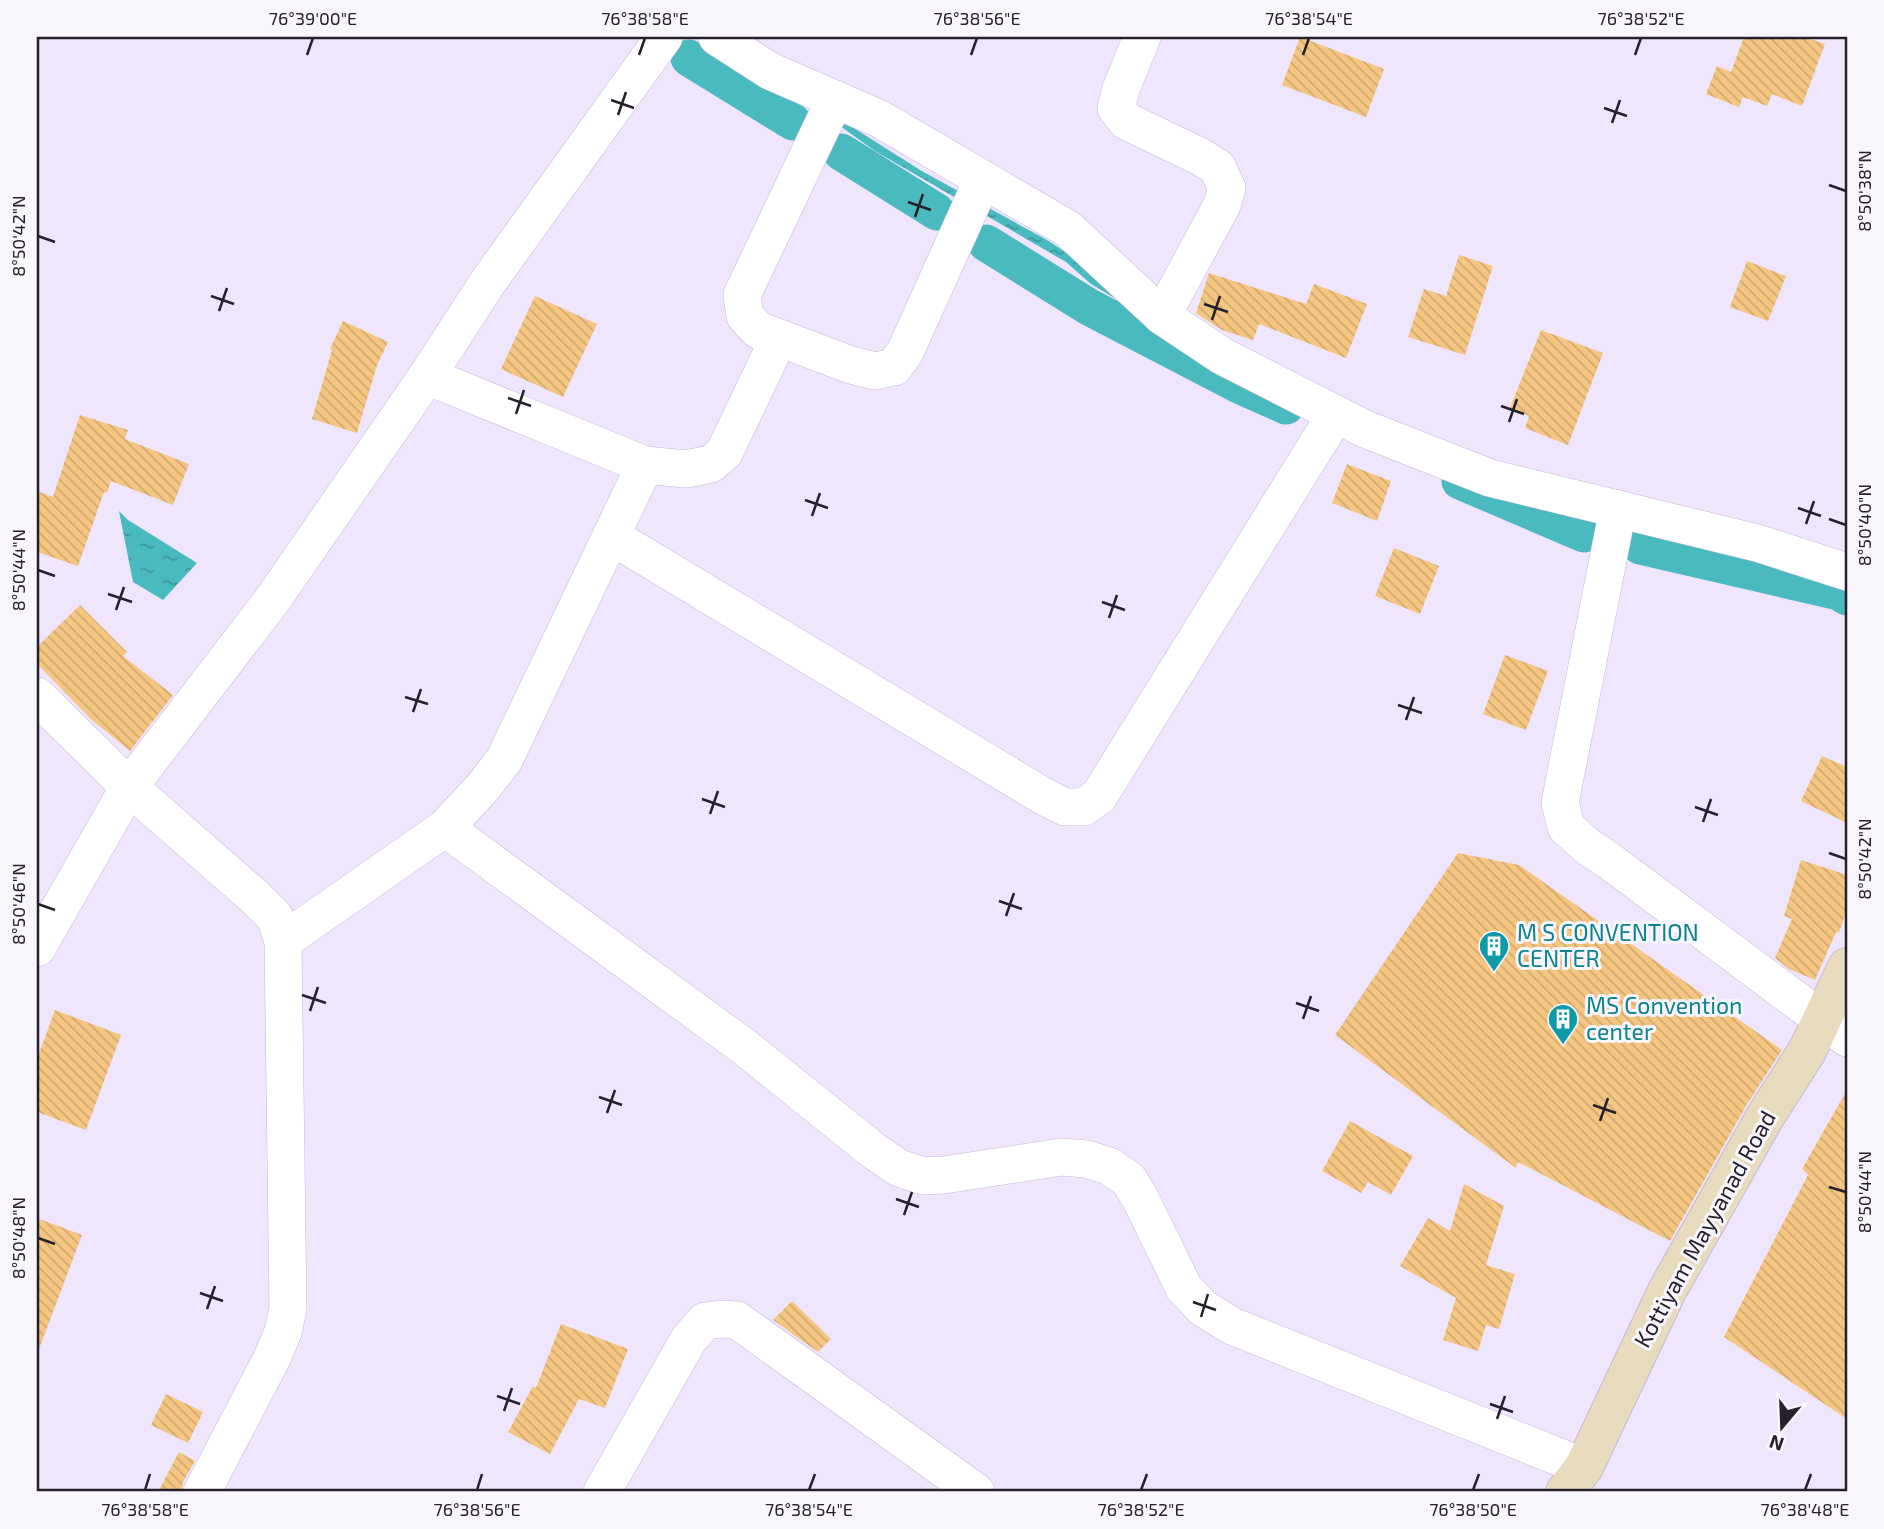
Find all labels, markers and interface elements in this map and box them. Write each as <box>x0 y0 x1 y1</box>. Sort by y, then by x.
text: 76°39'00"E <box>269 7 357 29</box>
text: 76°38'58"E <box>601 7 689 29</box>
text: 76°38'56"E <box>933 7 1021 29</box>
text: 76°38'54"E <box>1265 7 1353 29</box>
text: 76°38'52"E <box>1598 7 1684 29</box>
text: 8°50'38"N <box>1853 150 1875 232</box>
text: 8°50'42"N <box>7 195 29 277</box>
text: 8°50'40"N <box>1853 484 1875 566</box>
text: 8°50'44"N <box>7 529 29 611</box>
text: 8°50'42"N <box>1853 818 1875 900</box>
text: 8°50'46"N <box>7 863 29 945</box>
place label: M S CONVENTION CENTER <box>1517 918 1699 972</box>
building icon: M S CONVENTION CENTER <box>1477 929 1511 973</box>
place label: MS Convention center <box>1586 991 1742 1045</box>
building icon: MS Convention center <box>1546 1002 1580 1046</box>
street label: Kottiyam Mayyanad Road <box>1627 1105 1781 1352</box>
text: 8°50'44"N <box>1853 1151 1875 1233</box>
text: 8°50'48"N <box>7 1197 29 1279</box>
north arrow <box>1748 1392 1818 1462</box>
text: N <box>1766 1430 1787 1457</box>
text: 76°38'58"E <box>101 1498 189 1520</box>
text: 76°38'56"E <box>433 1498 521 1520</box>
text: 76°38'54"E <box>765 1498 853 1520</box>
text: 76°38'52"E <box>1098 1498 1184 1520</box>
text: 76°38'50"E <box>1429 1498 1517 1520</box>
text: 76°38'48"E <box>1761 1498 1849 1520</box>

